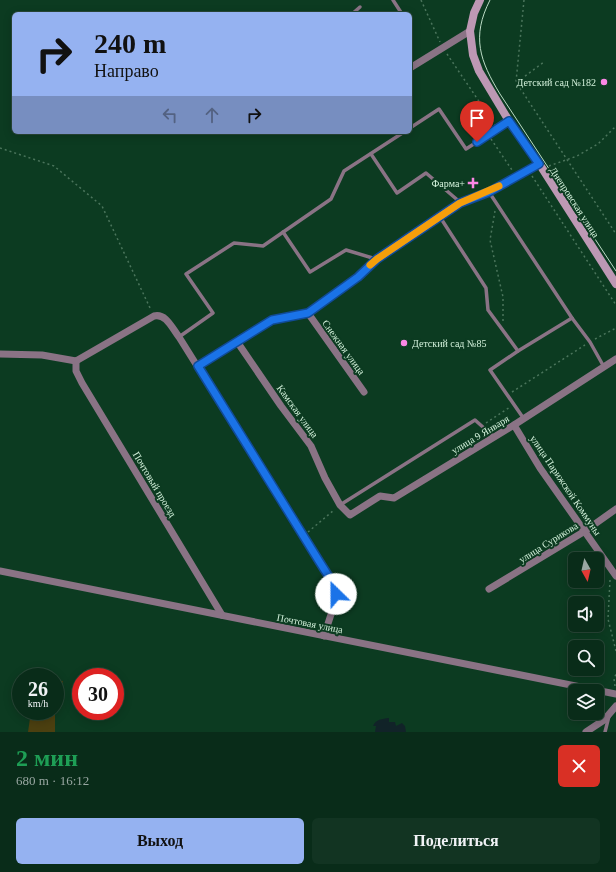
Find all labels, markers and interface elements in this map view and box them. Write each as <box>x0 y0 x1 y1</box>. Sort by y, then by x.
icon: right <box>28 28 80 80</box>
text: 240 m <box>94 28 166 59</box>
text: Направо <box>94 61 159 81</box>
place label: Детский сад №182 <box>516 77 596 88</box>
marker: Детский сад №182 <box>599 77 609 87</box>
pin <box>460 101 494 142</box>
icon: left <box>159 104 181 126</box>
icon: ahead <box>201 104 223 126</box>
icon: right <box>243 104 265 126</box>
icon: arrive <box>466 107 488 129</box>
street label: Днепровская улица <box>548 165 602 240</box>
place label: Фарма+ <box>431 178 465 189</box>
marker: Фарма+ <box>468 178 478 188</box>
street label: Снежная улица <box>320 318 367 377</box>
marker: Детский сад №85 <box>399 338 409 348</box>
place label: Детский сад №85 <box>412 338 487 349</box>
street label: Камская улица <box>275 383 321 440</box>
street label: улица 9 Января <box>449 413 511 456</box>
street label: улица Парижской Коммуны <box>528 433 603 538</box>
street label: Почтовый проезд <box>131 450 178 519</box>
street label: улица Сурикова <box>517 520 580 565</box>
north arrow <box>568 552 604 588</box>
map controls <box>568 552 604 720</box>
position arrow <box>315 573 357 615</box>
button: sound <box>568 596 604 632</box>
street label: Почтовая улица <box>276 612 344 635</box>
button: search <box>568 640 604 676</box>
speed limit sign: 30 <box>72 668 124 720</box>
text: 26 <box>28 678 48 700</box>
button: layers <box>568 684 604 720</box>
text: km/h <box>28 698 48 709</box>
text: 2 мин <box>16 745 78 771</box>
button: close <box>558 745 600 787</box>
text: 680 m · 16:12 <box>16 773 89 788</box>
button: Выход <box>16 818 304 864</box>
button: Поделиться <box>312 818 600 864</box>

